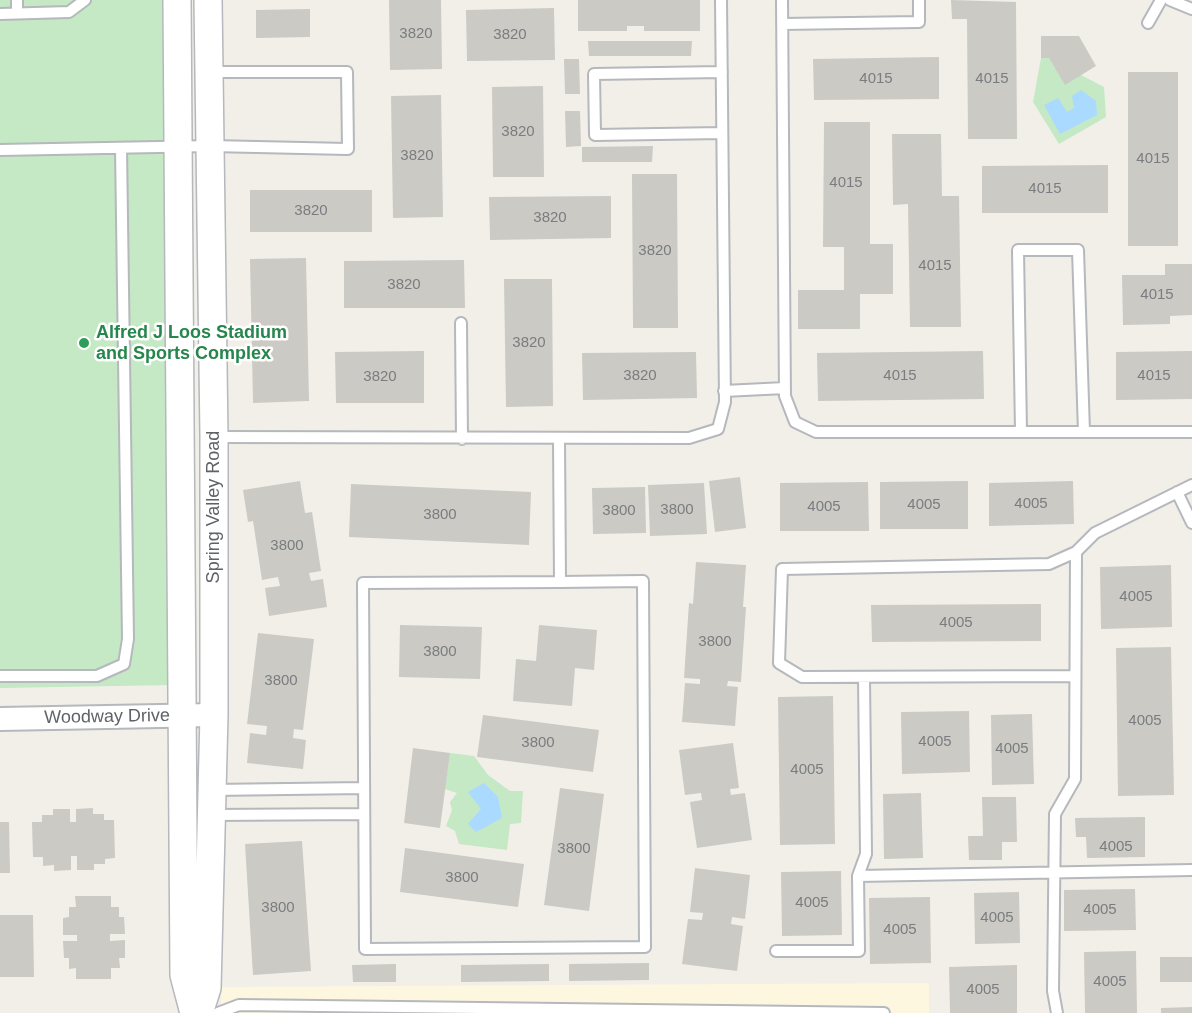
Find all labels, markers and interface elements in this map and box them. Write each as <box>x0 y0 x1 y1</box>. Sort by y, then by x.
house number: 3820 <box>399 25 433 43</box>
house number: 3820 <box>493 26 527 44</box>
house number: 4015 <box>859 70 893 88</box>
house number: 4015 <box>975 70 1009 88</box>
house number: 3820 <box>501 123 535 141</box>
house number: 3820 <box>400 147 434 165</box>
house number: 4015 <box>1136 150 1170 168</box>
house number: 4015 <box>829 174 863 192</box>
house number: 4015 <box>1028 180 1062 198</box>
house number: 3820 <box>294 202 328 220</box>
house number: 3820 <box>533 209 567 227</box>
house number: 3820 <box>638 242 672 260</box>
house number: 4015 <box>918 257 952 275</box>
house number: 3820 <box>387 276 421 294</box>
house number: 4015 <box>1140 286 1174 304</box>
place label: Alfred J Loos Stadium and Sports Complex <box>96 322 287 364</box>
house number: 3820 <box>512 334 546 352</box>
marker: Alfred J Loos Stadium and Sports Complex <box>77 336 91 350</box>
house number: 3820 <box>623 367 657 385</box>
house number: 4015 <box>883 367 917 385</box>
house number: 4015 <box>1137 367 1171 385</box>
house number: 3820 <box>363 368 397 386</box>
street label: Spring Valley Road <box>203 431 225 583</box>
house number: 4005 <box>1014 495 1048 513</box>
house number: 4005 <box>907 496 941 514</box>
house number: 4005 <box>807 498 841 516</box>
house number: 3800 <box>660 501 694 519</box>
house number: 3800 <box>602 502 636 520</box>
house number: 3800 <box>423 506 457 524</box>
house number: 3800 <box>270 537 304 555</box>
house number: 4005 <box>1119 588 1153 606</box>
house number: 4005 <box>939 614 973 632</box>
house number: 3800 <box>698 633 732 651</box>
house number: 3800 <box>423 643 457 661</box>
house number: 3800 <box>264 672 298 690</box>
street label: Woodway Drive <box>44 705 170 729</box>
house number: 4005 <box>1128 712 1162 730</box>
house number: 4005 <box>918 733 952 751</box>
house number: 3800 <box>521 734 555 752</box>
house number: 4005 <box>995 740 1029 758</box>
house number: 4005 <box>790 761 824 779</box>
house number: 4005 <box>1099 838 1133 856</box>
house number: 3800 <box>557 840 591 858</box>
house number: 3800 <box>445 869 479 887</box>
house number: 4005 <box>795 894 829 912</box>
house number: 3800 <box>261 899 295 917</box>
house number: 4005 <box>1083 901 1117 919</box>
house number: 4005 <box>980 909 1014 927</box>
house number: 4005 <box>883 921 917 939</box>
house number: 4005 <box>1093 973 1127 991</box>
house number: 4005 <box>966 981 1000 999</box>

